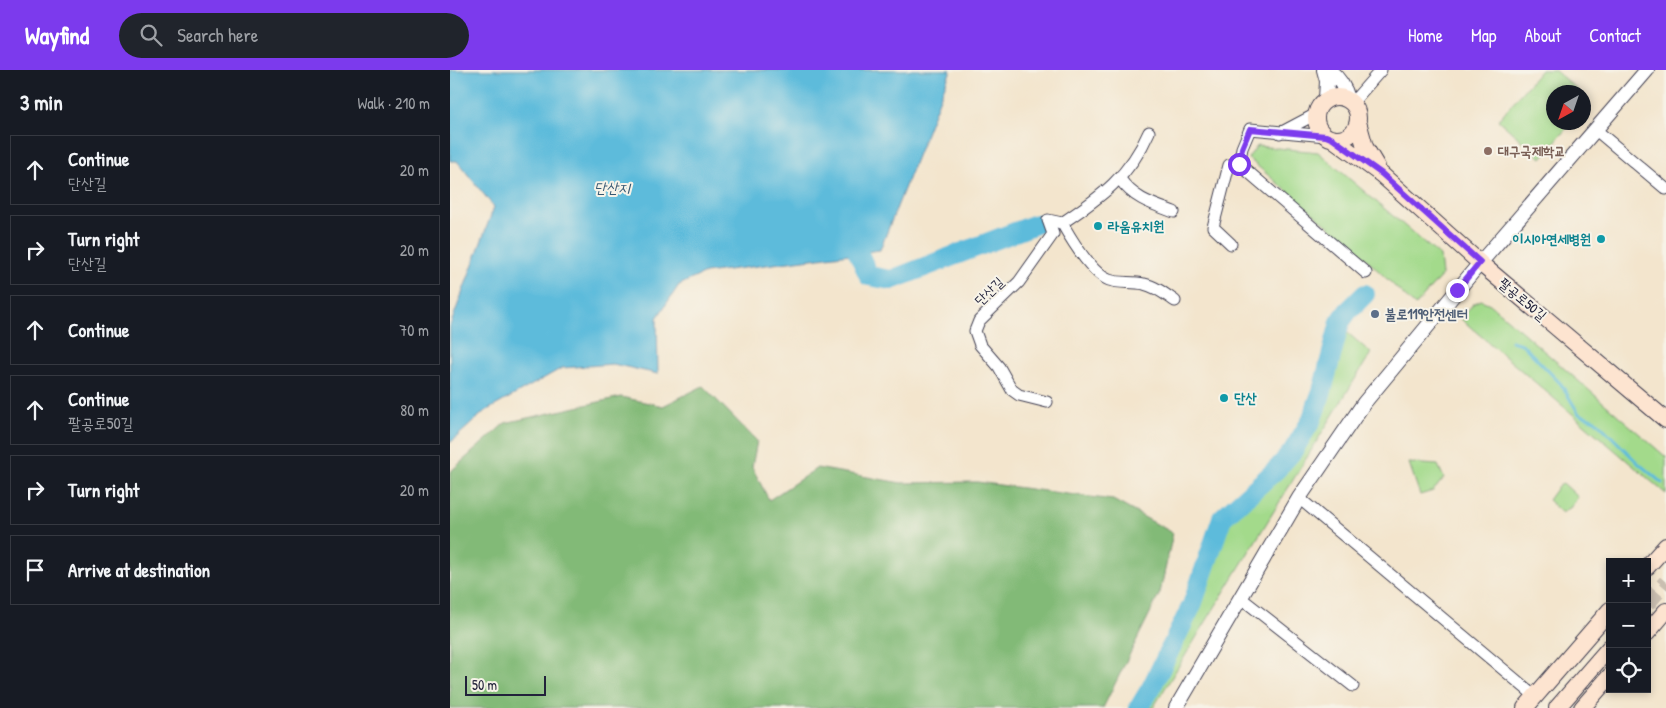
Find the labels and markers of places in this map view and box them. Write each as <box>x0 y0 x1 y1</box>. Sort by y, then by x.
place label: 대구국제학교 <box>1497 141 1566 160</box>
marker: 대구국제학교 <box>1482 145 1494 157</box>
place label: 라움유치원 <box>1107 216 1164 235</box>
marker: 라움유치원 <box>1092 220 1104 232</box>
place label: 이시아연세병원 <box>1512 229 1591 248</box>
marker: 이시아연세병원 <box>1595 233 1607 245</box>
place label: 불로119안전센터 <box>1385 304 1468 323</box>
marker: 불로119안전센터 <box>1369 308 1381 320</box>
place label: 단산 <box>1234 388 1257 407</box>
marker: 단산 <box>1218 392 1230 404</box>

